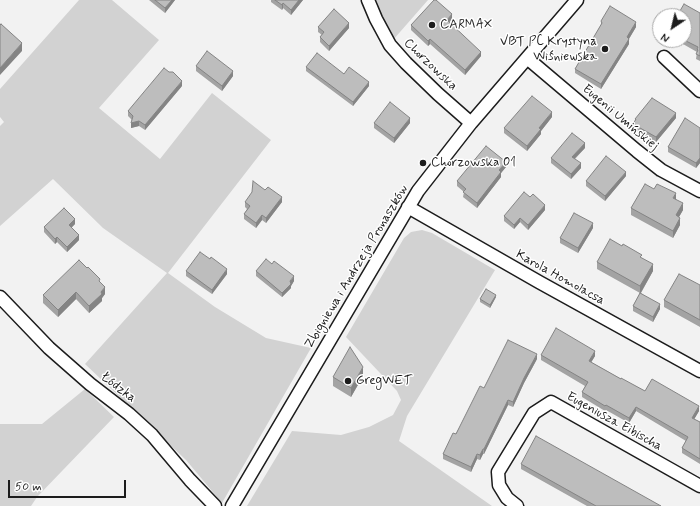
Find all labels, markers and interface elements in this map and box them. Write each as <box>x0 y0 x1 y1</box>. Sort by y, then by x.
north arrow <box>652 8 692 48</box>
place label: CARMAX <box>440 17 492 33</box>
marker: CARMAX <box>427 20 437 30</box>
text: N <box>659 29 673 45</box>
place label: VBT PC Krystyna Wiśniewska <box>500 34 597 65</box>
street label: Chorzowska <box>400 36 460 94</box>
marker: VBT PC Krystyna Wiśniewska <box>600 44 610 54</box>
street label: Eugenii Umińskiej <box>579 82 661 154</box>
place label: Chorzowska 01 <box>431 155 516 171</box>
marker: Chorzowska 01 <box>418 158 428 168</box>
street label: Zbigniewa i Andrzeja Pronaszków <box>302 182 412 352</box>
street label: Karola Homolacsa <box>513 247 607 309</box>
street label: Łódzka <box>97 370 139 406</box>
place label: GregWET <box>356 373 412 389</box>
marker: GregWET <box>343 376 353 386</box>
street label: Eugeniusza Eibischa <box>563 389 665 455</box>
scale bar <box>10 472 128 498</box>
text: 50 m <box>15 479 42 495</box>

